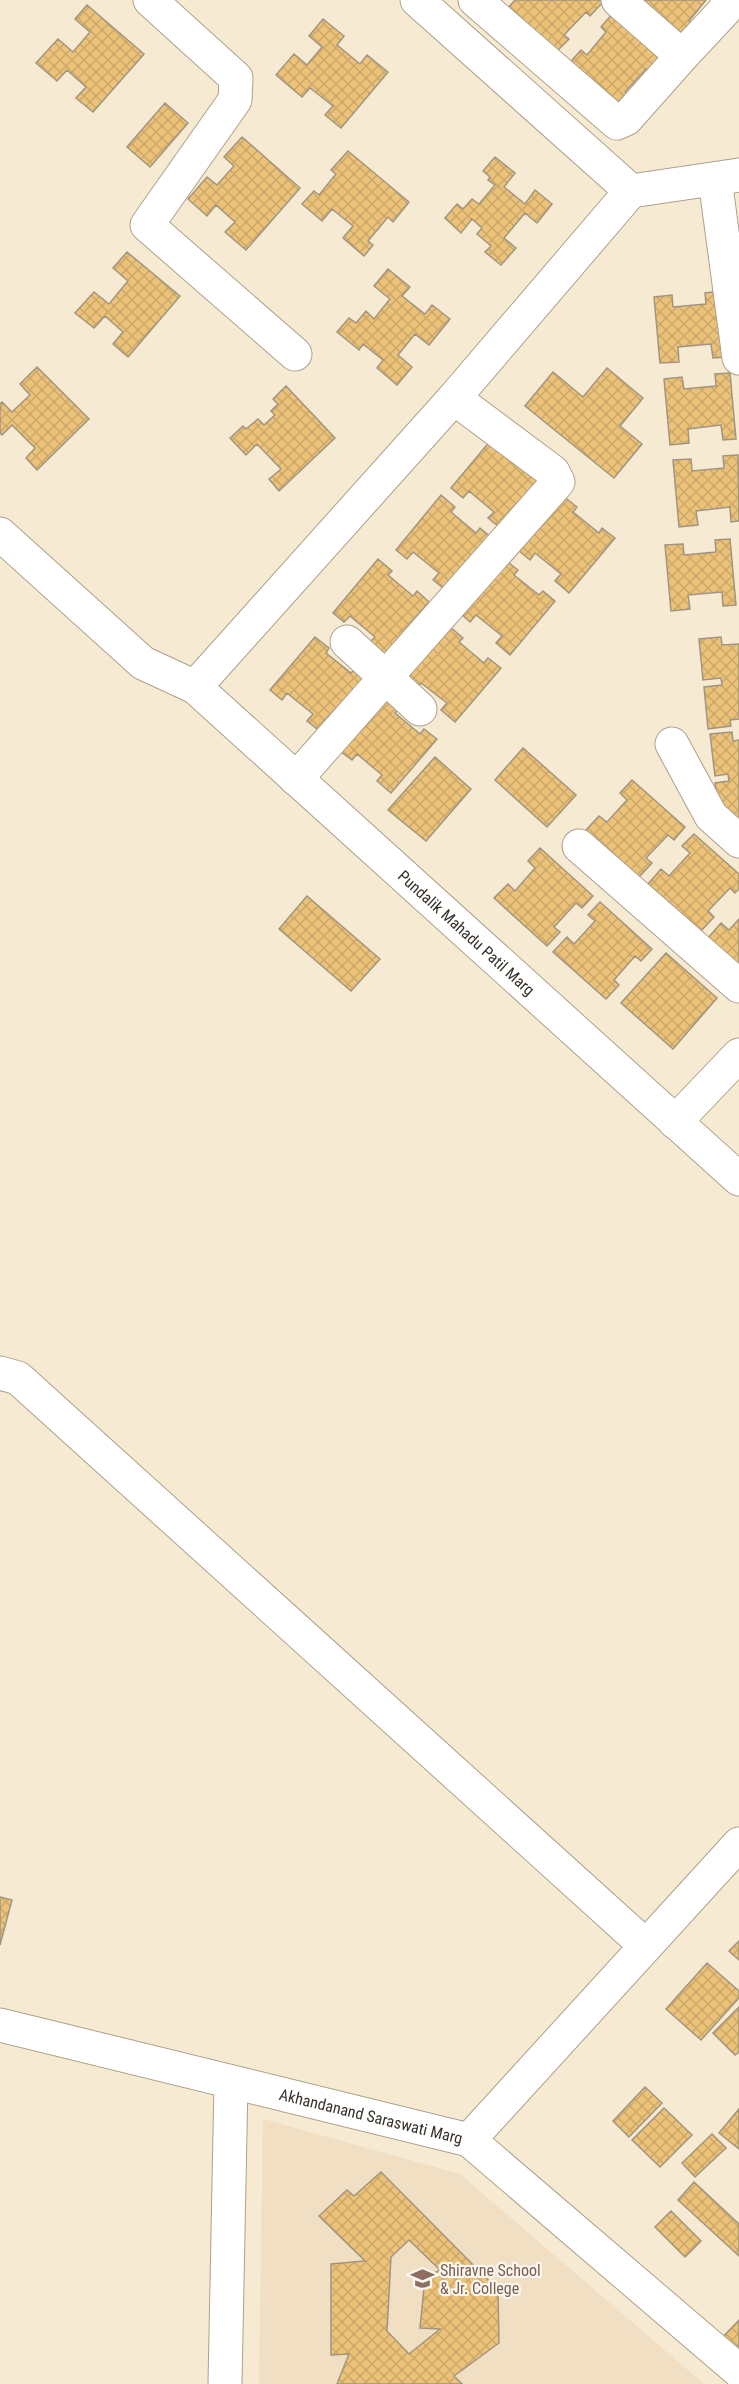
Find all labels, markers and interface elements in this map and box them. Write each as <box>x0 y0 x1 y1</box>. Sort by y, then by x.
street label: Pundalik Mahadu Patil Marg <box>394 866 539 999</box>
street label: Akhandanand Saraswati Marg <box>277 2084 465 2148</box>
place label: Shiravne School & Jr. College <box>440 2261 541 2298</box>
school or university icon: Shiravne School & Jr. College <box>409 2266 435 2292</box>

